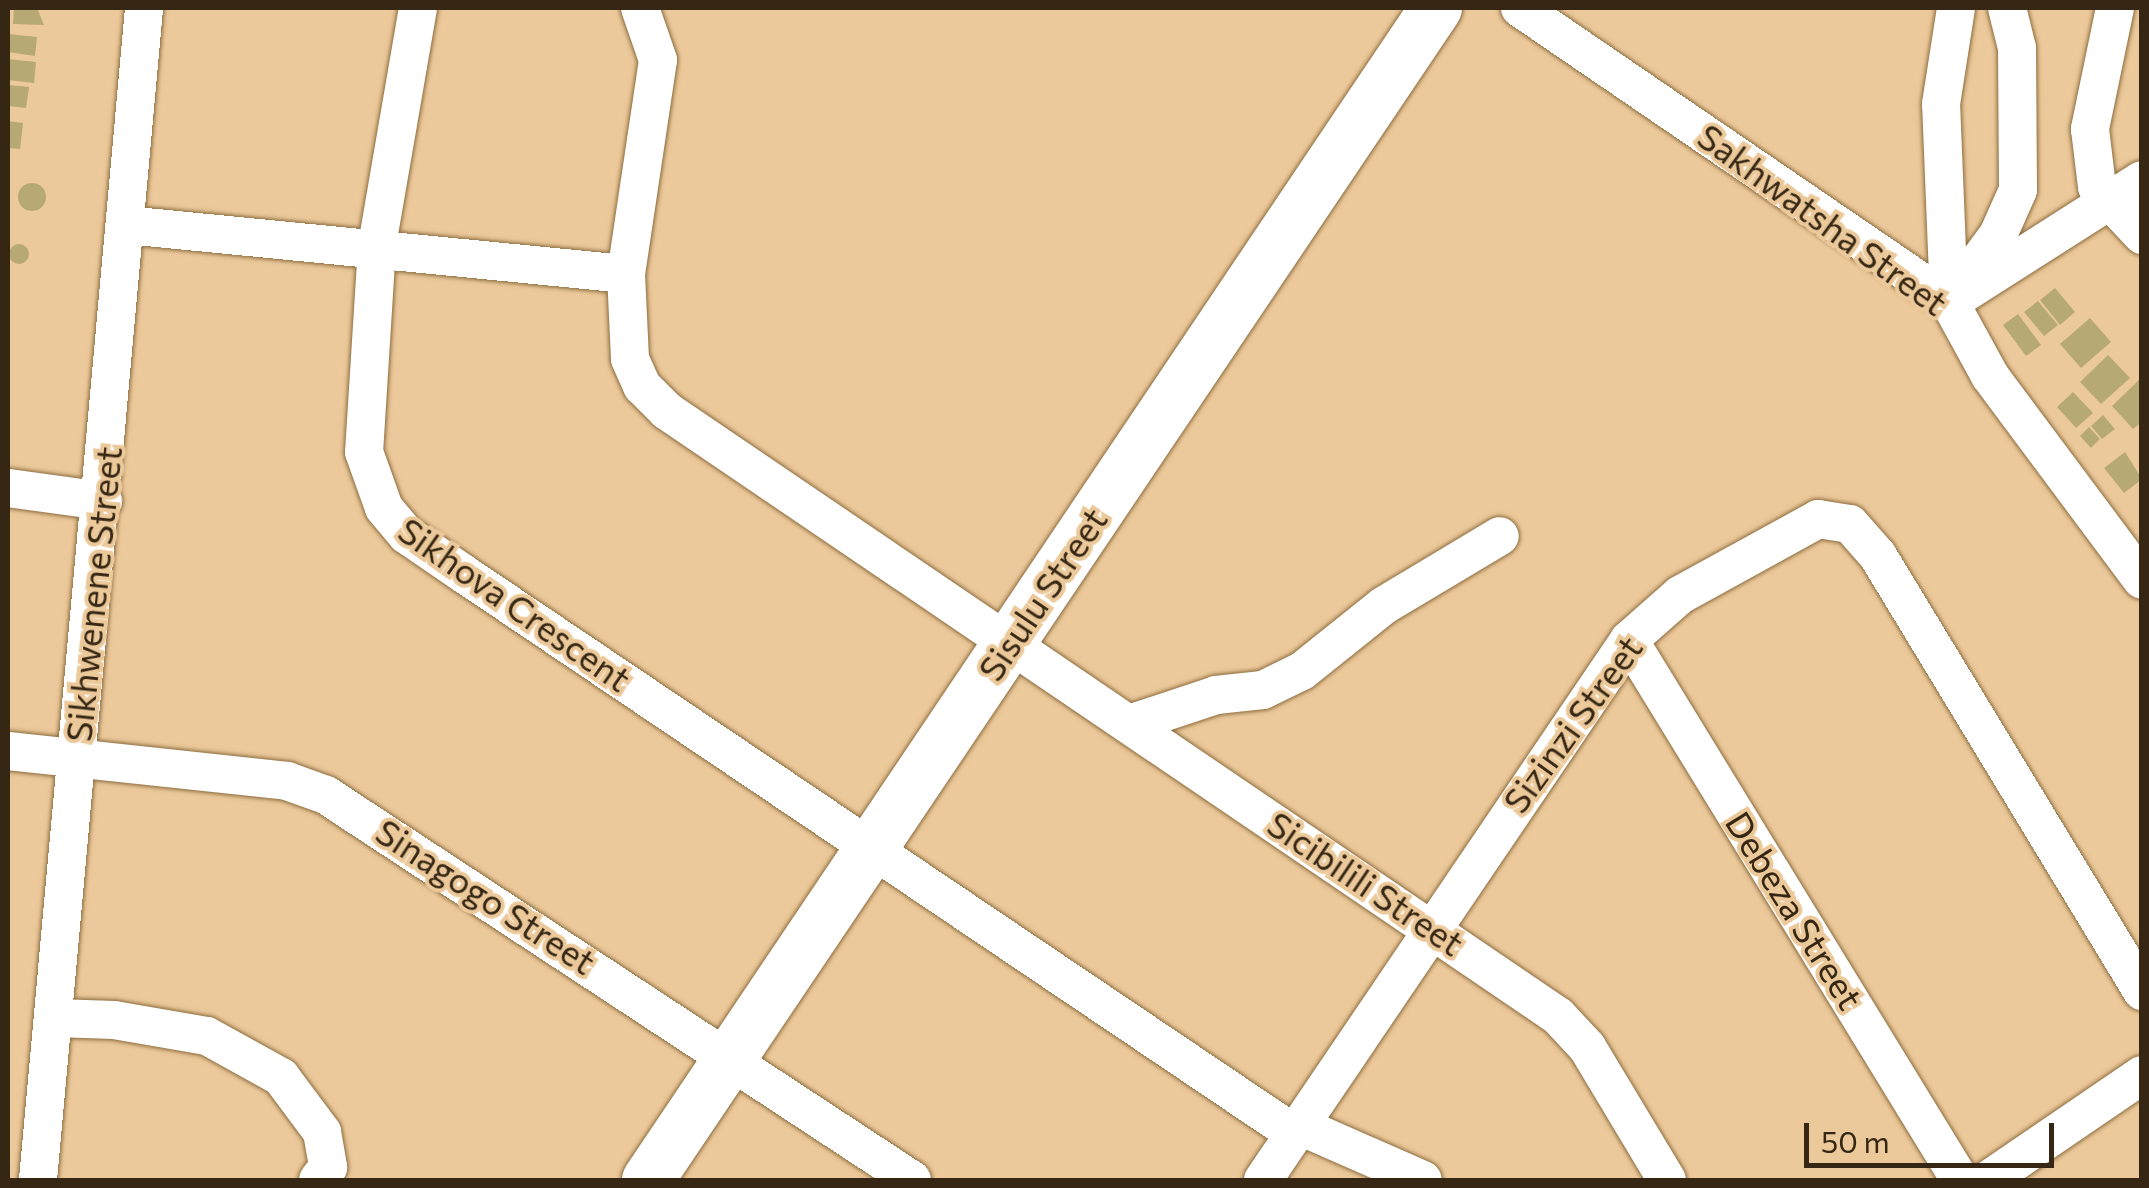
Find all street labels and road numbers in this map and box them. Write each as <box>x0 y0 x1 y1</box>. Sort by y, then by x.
street label: Sakhwatsha Street <box>1690 115 1956 323</box>
street label: Sikhwenene Street <box>57 444 129 744</box>
street label: Sisulu Street <box>969 500 1115 688</box>
street label: Sikhova Crescent <box>391 508 639 700</box>
street label: Sizinzi Street <box>1494 628 1650 820</box>
street label: Sicibilili Street <box>1260 802 1472 964</box>
street label: Debeza Street <box>1718 804 1872 1016</box>
street label: Sinagogo Street <box>369 810 603 982</box>

